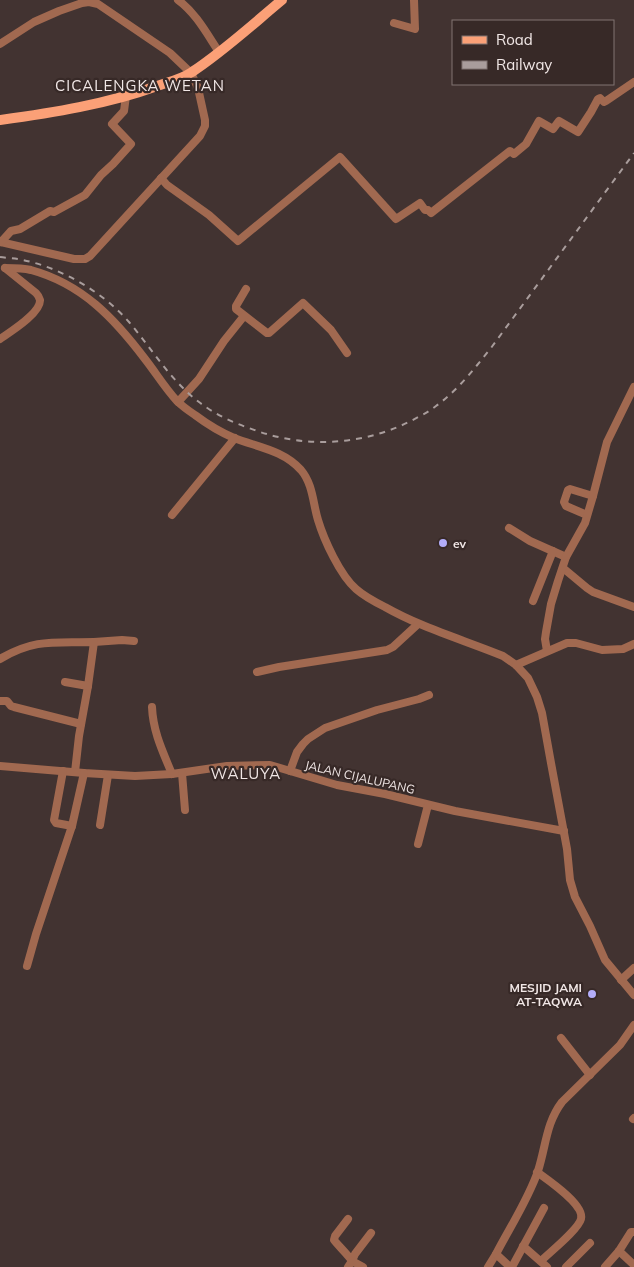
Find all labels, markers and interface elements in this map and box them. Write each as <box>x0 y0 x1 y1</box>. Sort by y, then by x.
legend <box>452 20 614 85</box>
text: Road <box>496 30 533 49</box>
text: Railway <box>496 55 552 74</box>
district label: CICALENGKA WETAN <box>55 76 225 95</box>
place label: ev <box>453 536 466 551</box>
marker: ev <box>437 537 449 549</box>
street label: JALAN CIJALUPANG <box>303 757 417 797</box>
district label: WALUYA <box>211 764 281 783</box>
place label: MESJID JAMI AT-TAQWA <box>510 980 582 1009</box>
marker: MESJID JAMI AT-TAQWA <box>586 988 598 1000</box>

